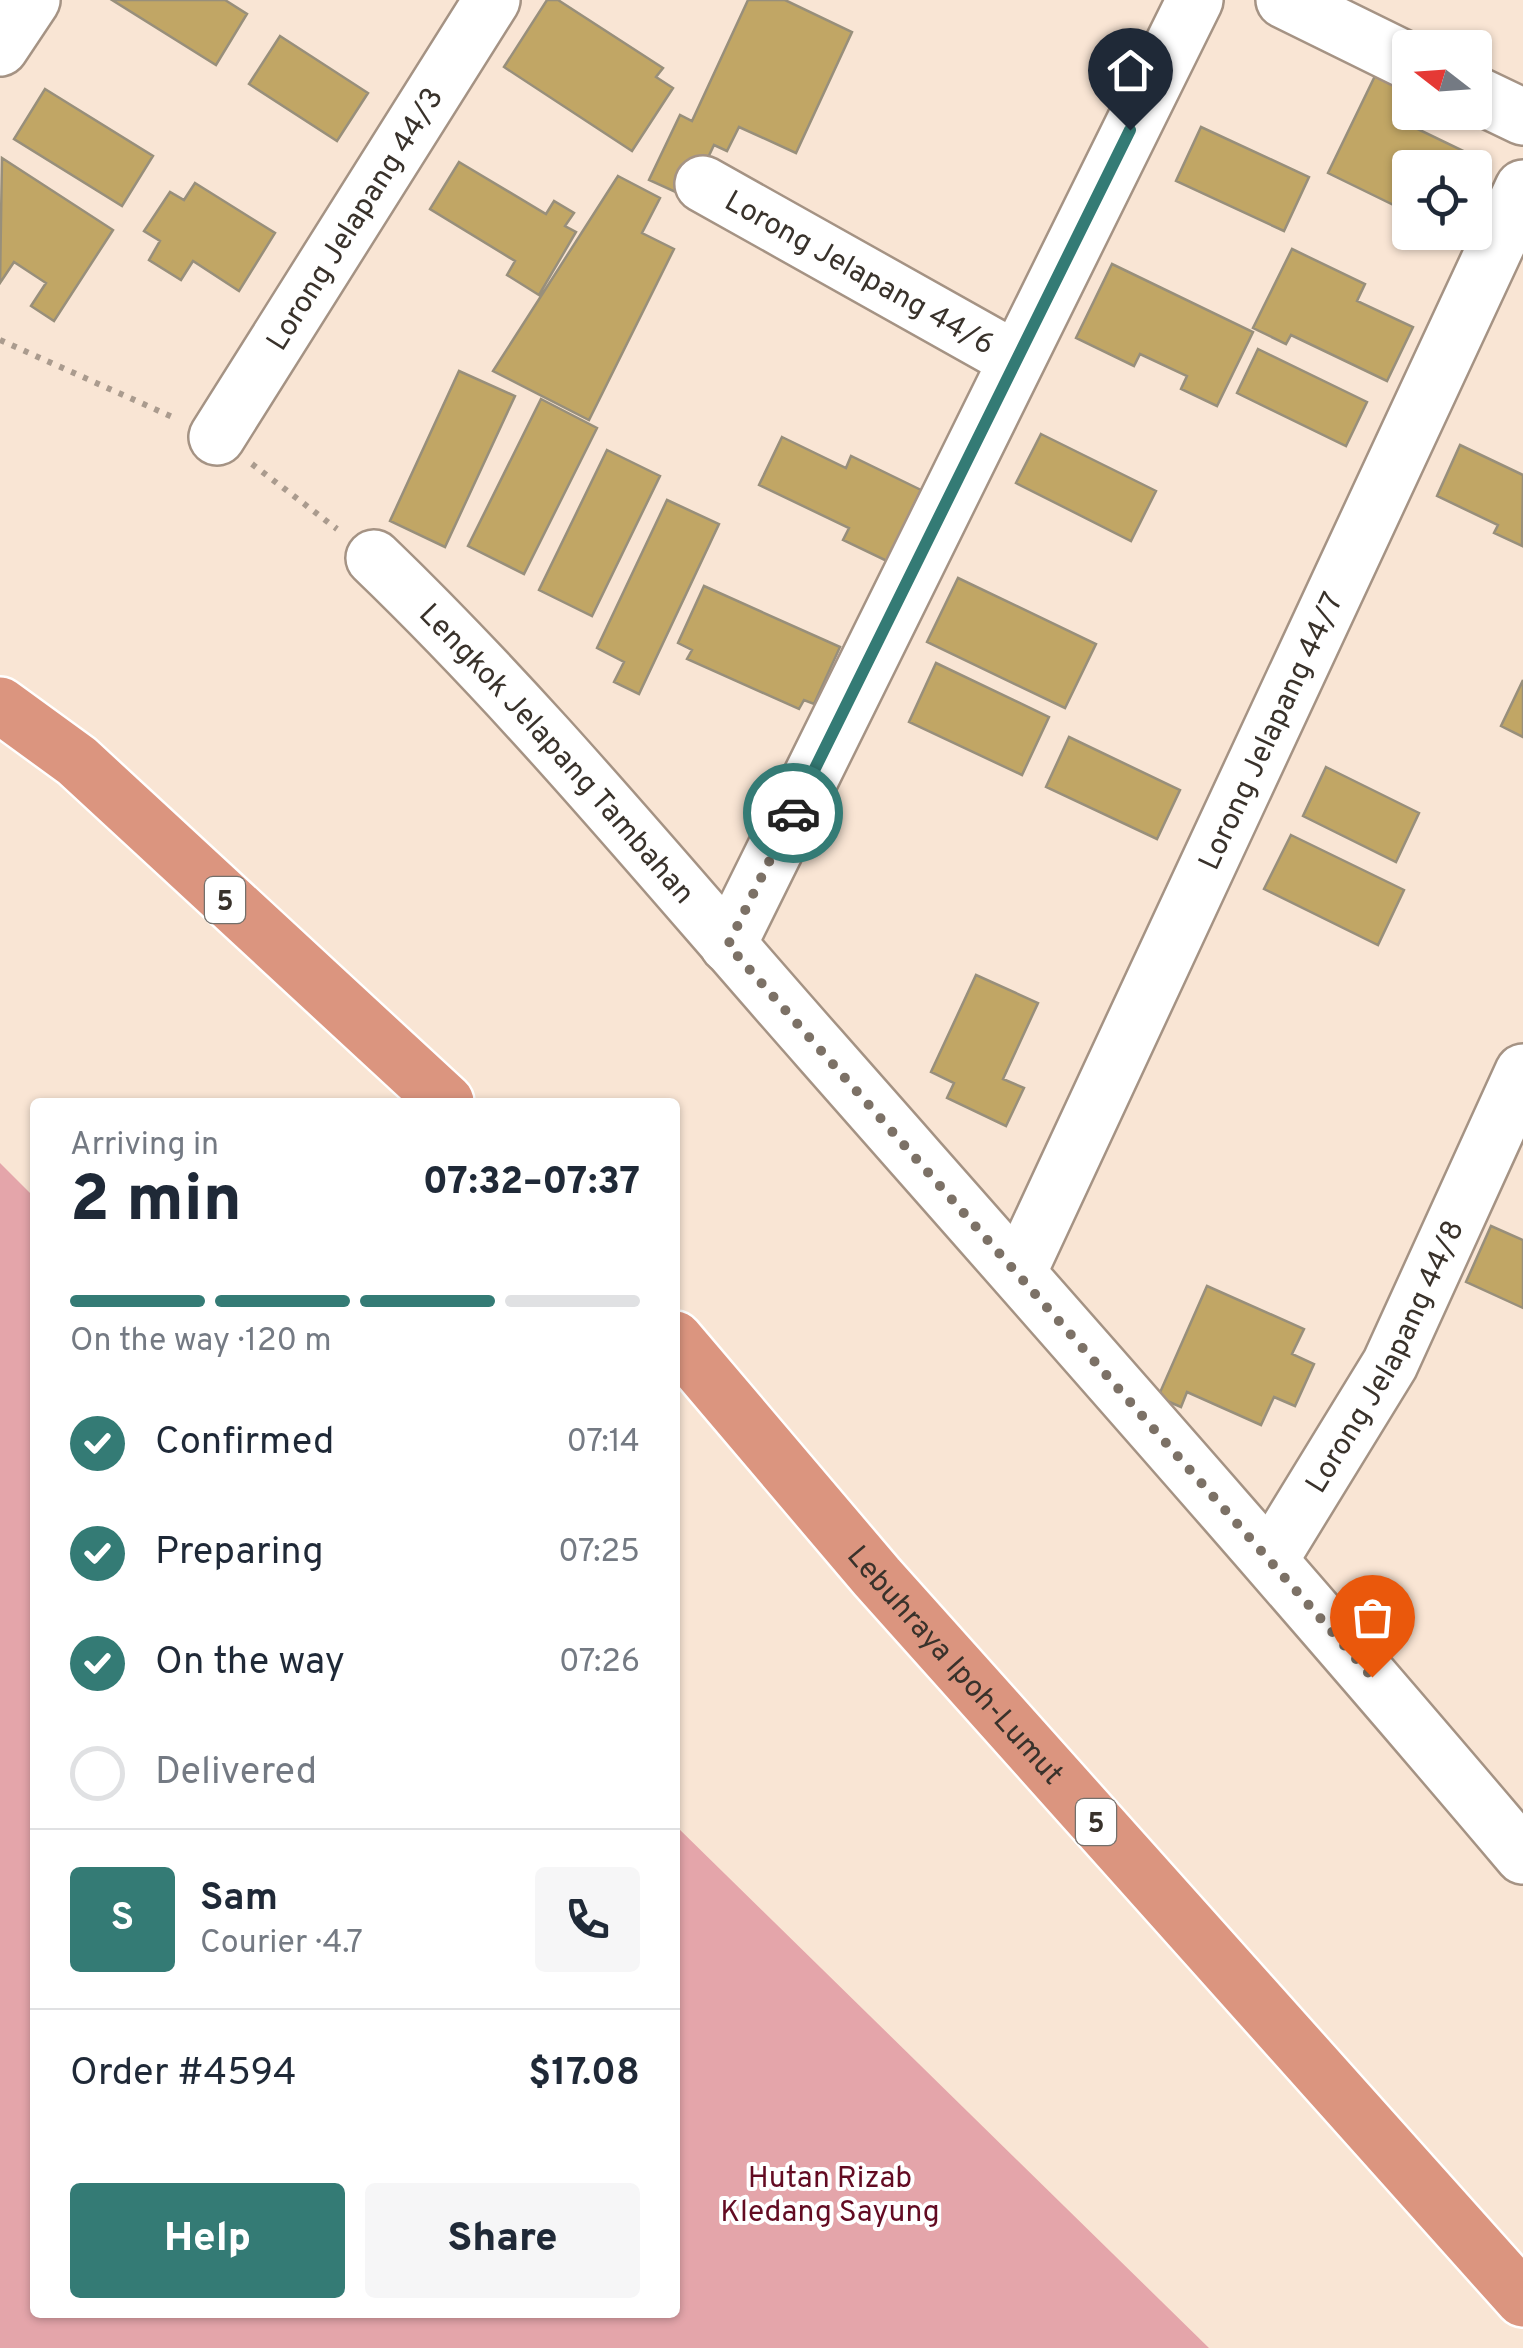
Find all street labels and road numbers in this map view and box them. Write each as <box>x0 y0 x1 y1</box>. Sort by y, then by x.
street label: Lorong Jelapang 44/3 <box>260 82 453 358</box>
street label: Lorong Jelapang 44/6 <box>717 184 1000 365</box>
street label: Lorong Jelapang 44/7 <box>1192 587 1353 877</box>
street label: Lengkok Jelapang Tambahan <box>410 597 701 913</box>
road number: 5 <box>205 877 245 923</box>
street label: Lorong Jelapang 44/8 <box>1299 1215 1474 1501</box>
street label: Lebuhraya Ipoh-Lumut <box>838 1539 1070 1793</box>
road number: 5 <box>1076 1799 1116 1845</box>

